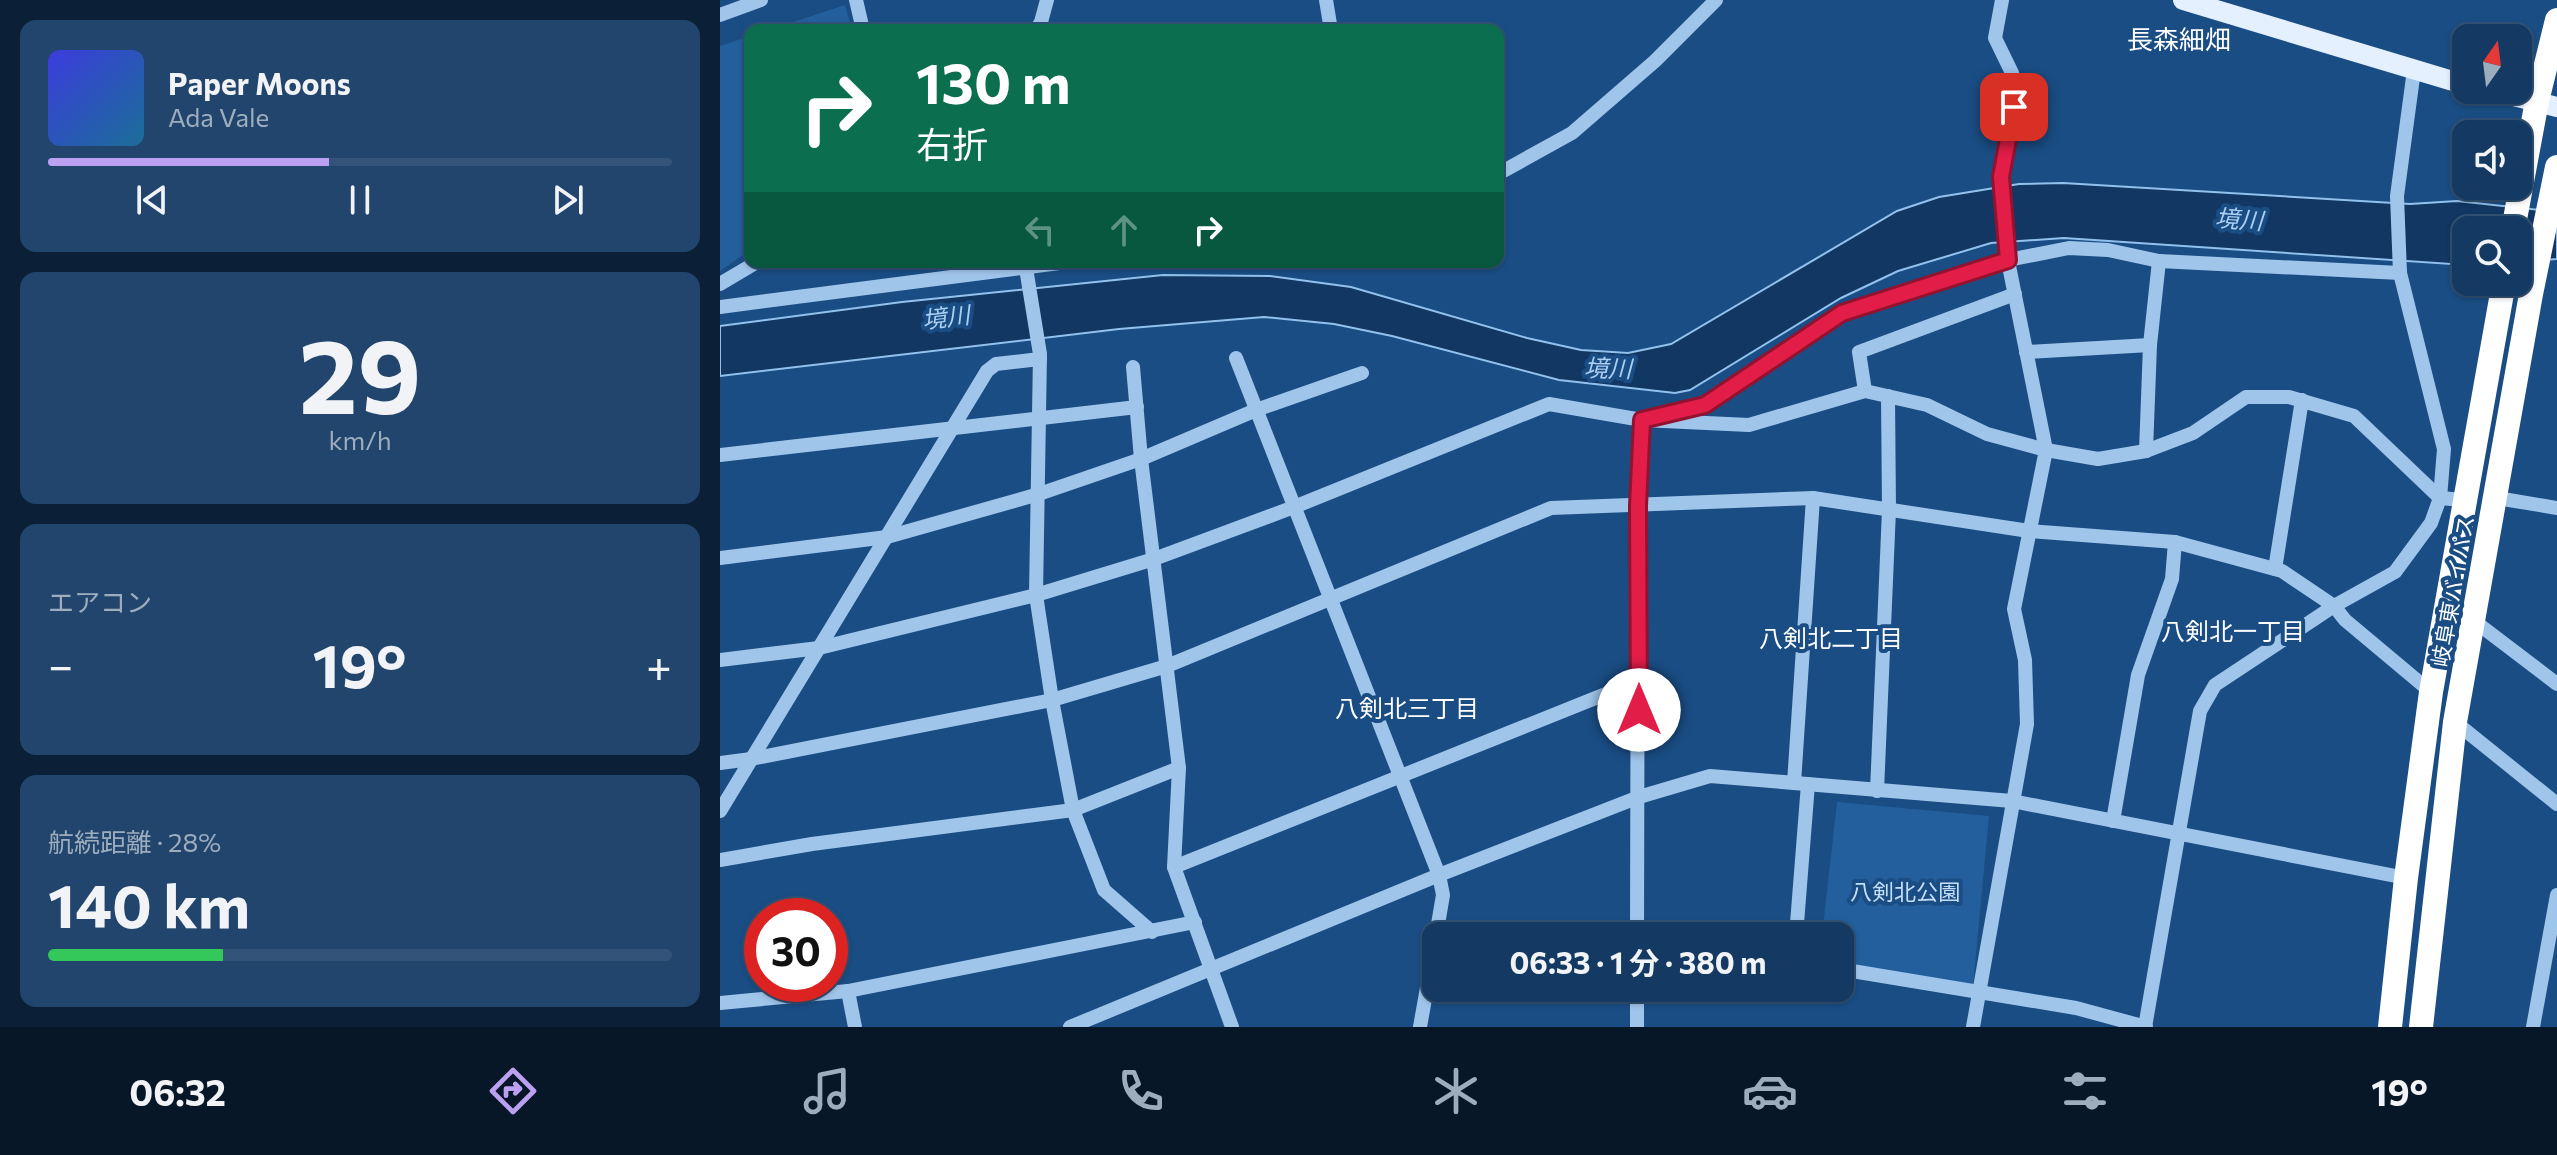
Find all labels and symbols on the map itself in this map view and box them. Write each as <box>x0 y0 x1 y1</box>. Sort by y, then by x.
district label: 長森細畑 <box>2127 23 2231 54</box>
north arrow <box>2452 24 2532 104</box>
pin <box>1980 73 2048 141</box>
water label: 境川 <box>2214 202 2267 235</box>
water label: 境川 <box>920 299 974 334</box>
water label: 境川 <box>1584 353 1635 382</box>
street label: 岐阜東バイパス <box>2426 513 2479 669</box>
district label: 八剣北一丁目 <box>2161 616 2305 645</box>
district label: 八剣北二丁目 <box>1759 623 1903 652</box>
position arrow <box>1597 668 1681 752</box>
district label: 八剣北三丁目 <box>1335 693 1479 722</box>
park label: 八剣北公園 <box>1850 878 1960 905</box>
speed limit sign: 30 <box>744 898 848 1002</box>

